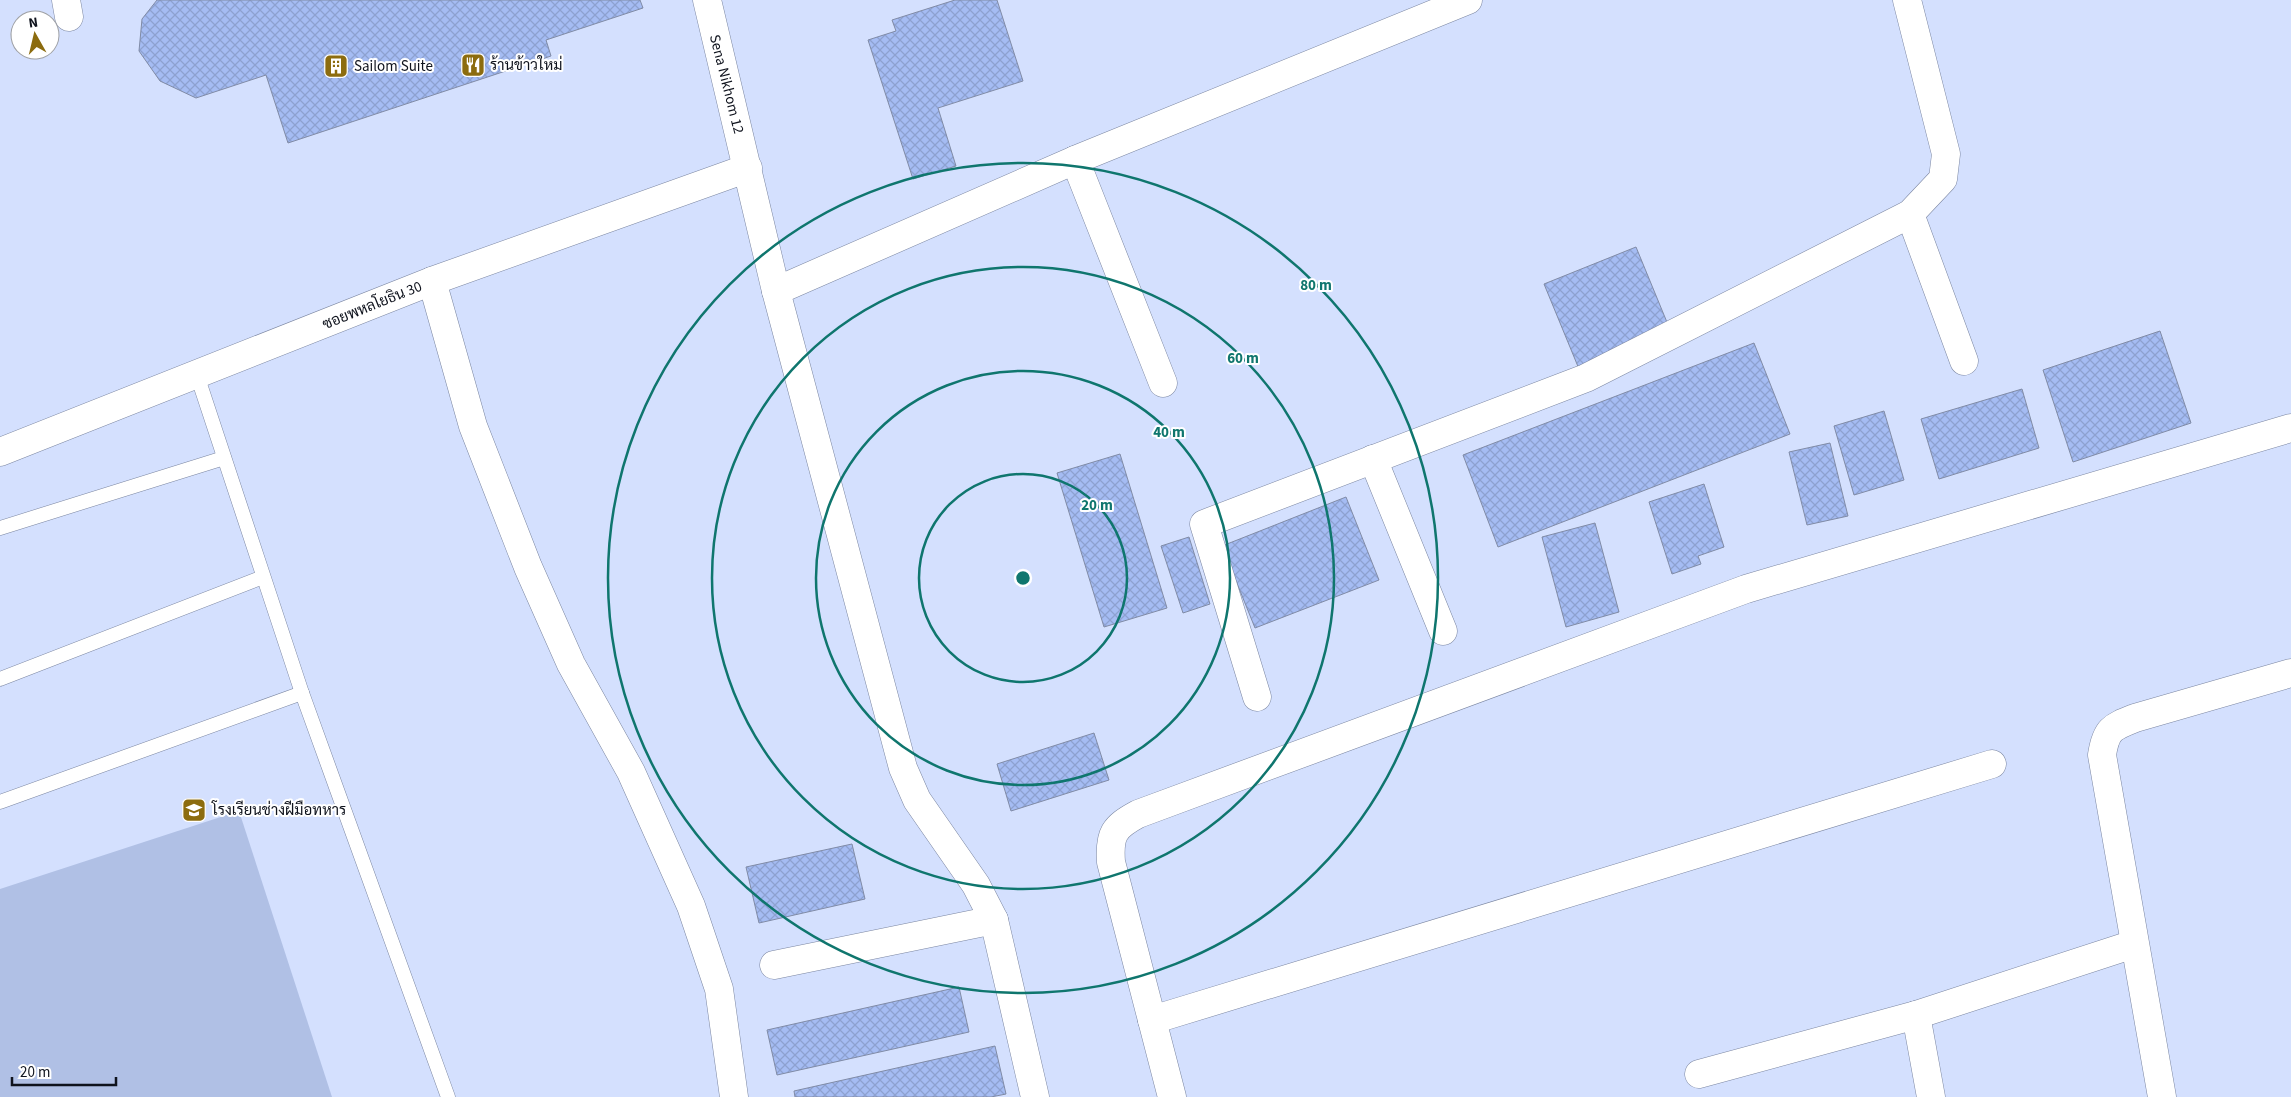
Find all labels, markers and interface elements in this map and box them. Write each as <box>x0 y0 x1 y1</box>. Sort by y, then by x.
north arrow <box>10 10 60 60</box>
text: N <box>27 13 39 34</box>
street label: Sena Nikhom 12 <box>704 32 749 136</box>
restaurant icon: ร้านข้าวใหม่ <box>460 52 486 78</box>
building icon: Sailom Suite <box>323 53 349 79</box>
place label: ร้านข้าวใหม่ <box>490 55 562 76</box>
place label: Sailom Suite <box>354 56 433 77</box>
text: 80 m <box>1300 275 1332 296</box>
street label: ซอยพหลโยธิน 30 <box>319 276 425 335</box>
text: 60 m <box>1227 348 1259 369</box>
text: 40 m <box>1153 422 1185 443</box>
text: 20 m <box>1081 495 1113 516</box>
centre of rings <box>1014 569 1032 587</box>
school or university icon: โรงเรียนช่างฝีมือทหาร <box>181 797 207 823</box>
place label: โรงเรียนช่างฝีมือทหาร <box>211 800 346 821</box>
scale bar <box>12 1054 116 1086</box>
text: 20 m <box>20 1062 50 1083</box>

